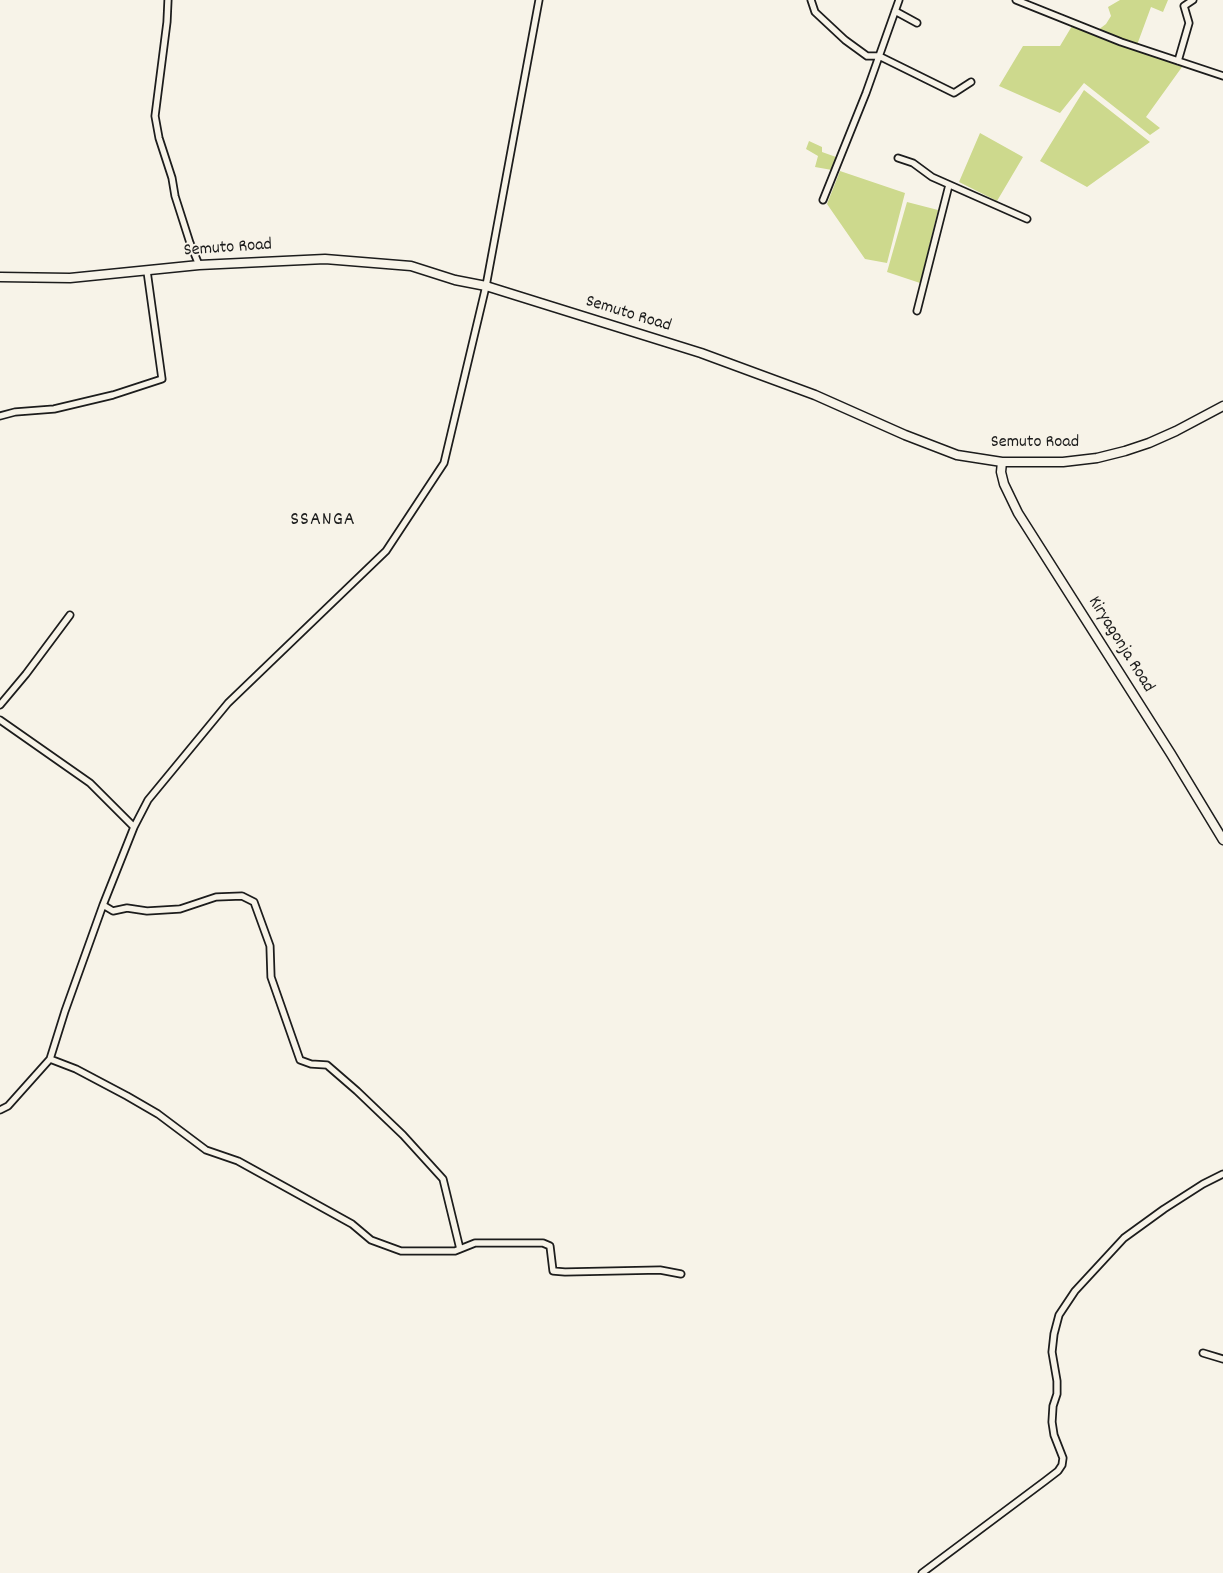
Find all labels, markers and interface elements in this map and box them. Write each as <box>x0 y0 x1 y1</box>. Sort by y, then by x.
street label: Semuto Road <box>183 235 273 263</box>
street label: Semuto Road <box>583 292 673 338</box>
street label: Semuto Road <box>991 433 1079 455</box>
district label: SSANGA <box>290 509 356 533</box>
street label: Kiryagonja Road <box>1082 593 1158 697</box>

